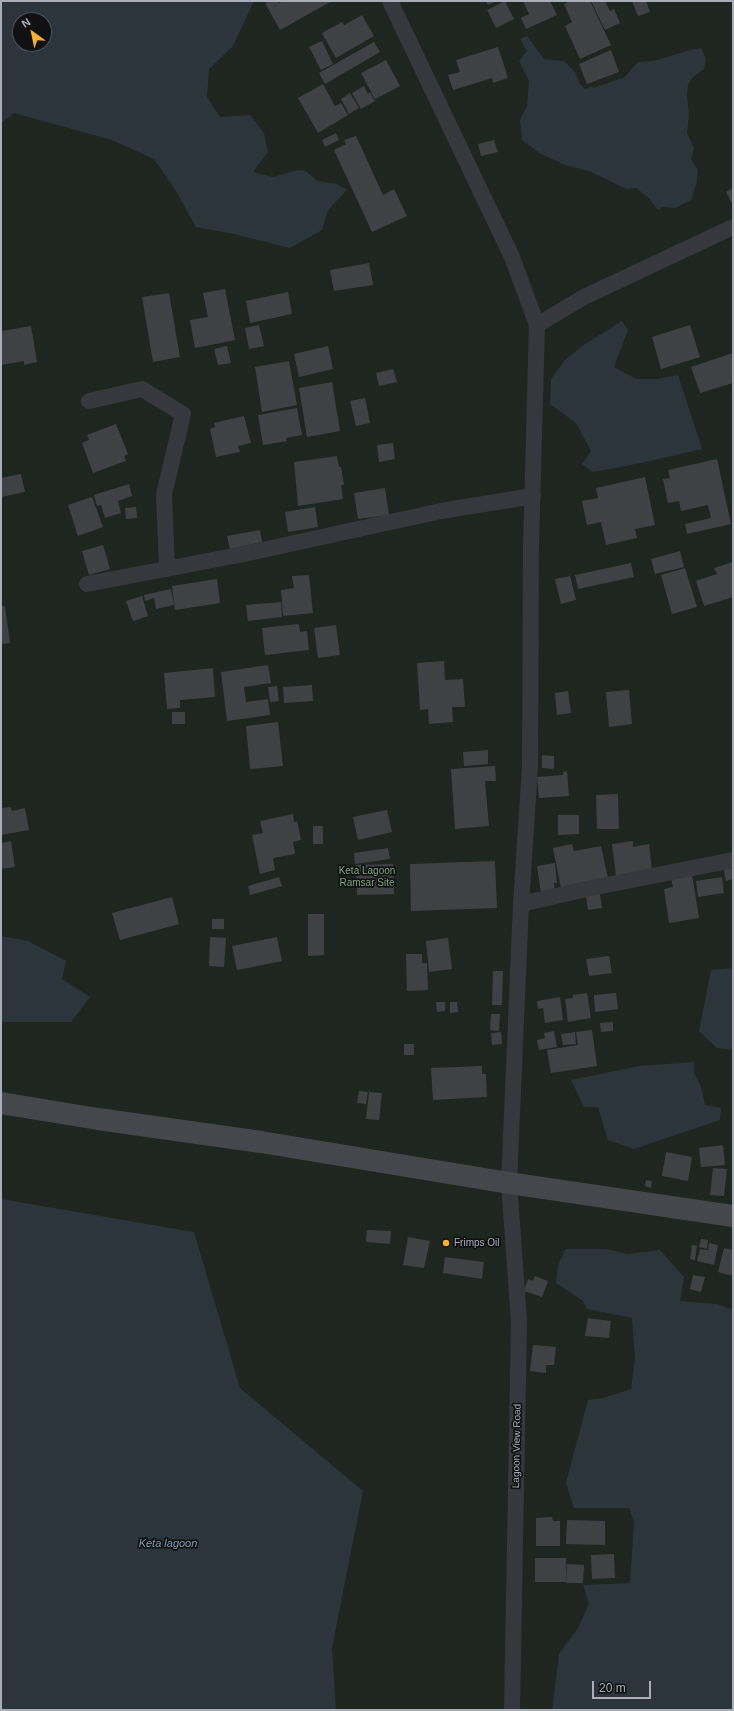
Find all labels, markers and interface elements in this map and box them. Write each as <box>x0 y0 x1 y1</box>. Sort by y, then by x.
north arrow <box>12 12 52 52</box>
text: N <box>19 16 33 30</box>
park label: Keta Lagoon Ramsar Site <box>339 865 395 888</box>
place label: Frimps Oil <box>454 1237 500 1249</box>
marker: Frimps Oil <box>441 1238 451 1248</box>
street label: Lagoon View Road <box>510 1404 524 1488</box>
water label: Keta lagoon <box>139 1537 197 1551</box>
scale bar <box>594 1673 653 1699</box>
text: 20 m <box>599 1681 626 1695</box>

